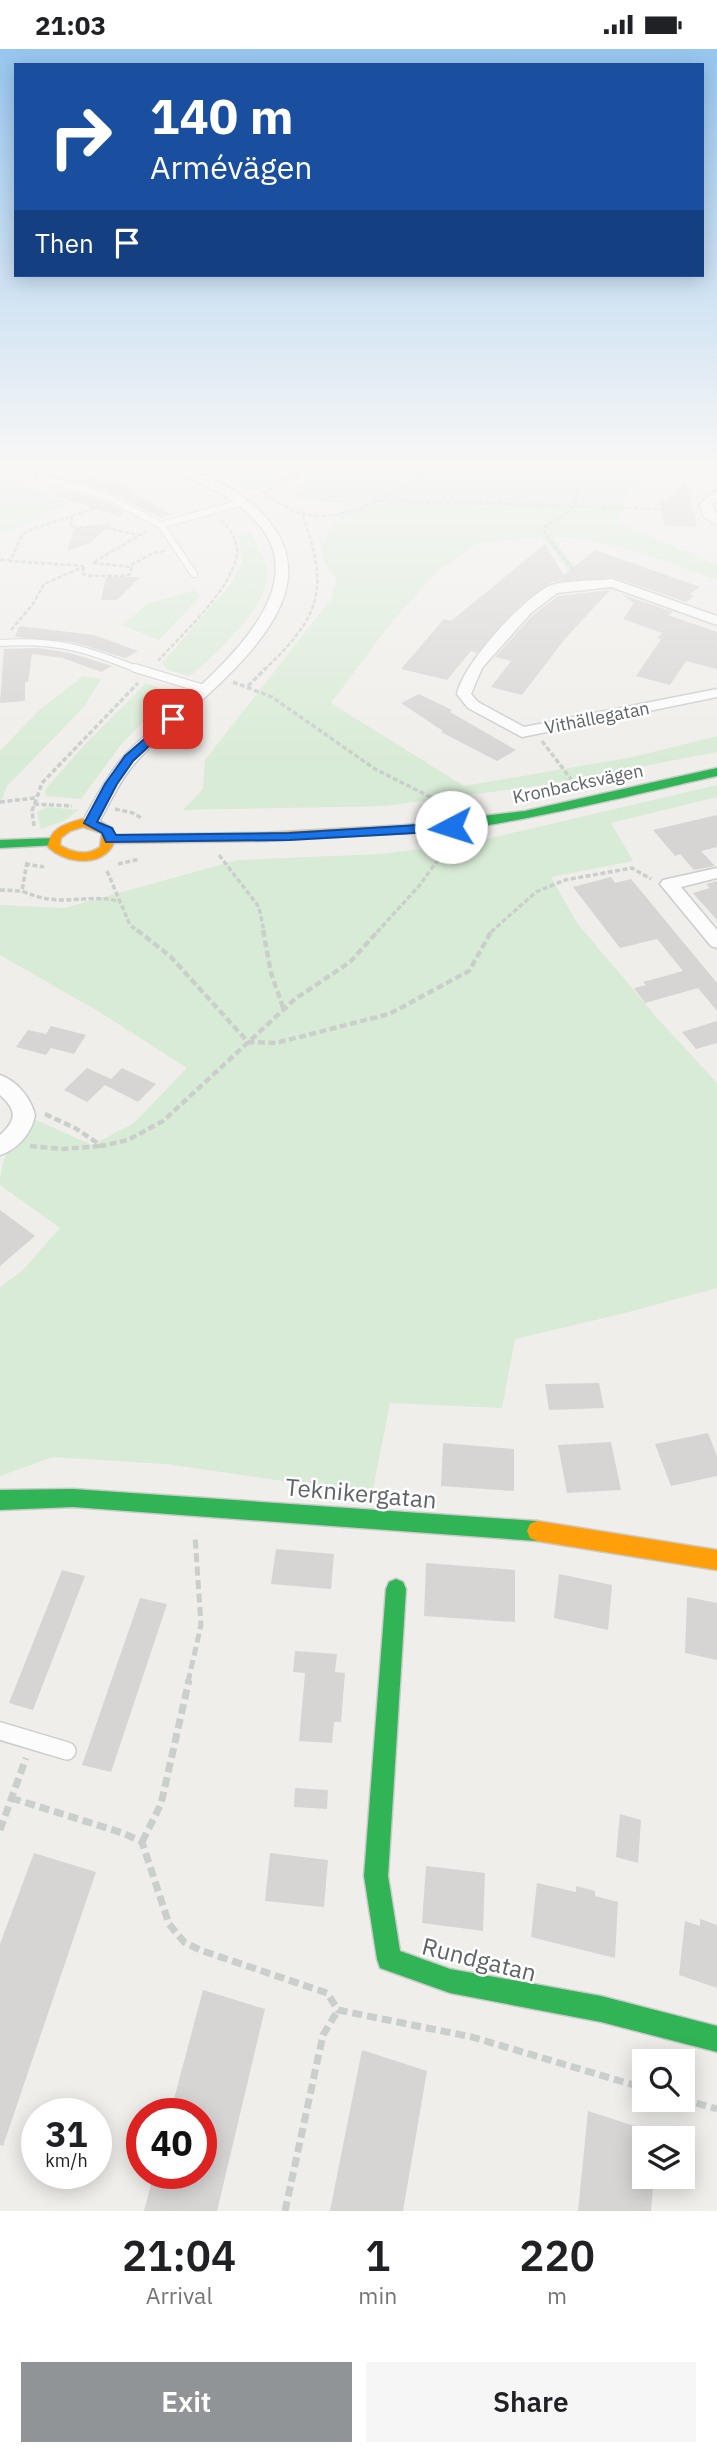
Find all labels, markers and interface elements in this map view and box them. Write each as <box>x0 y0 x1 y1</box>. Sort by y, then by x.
text: 21:03 <box>35 8 106 42</box>
text: 140 m <box>150 84 294 147</box>
icon: right <box>35 91 126 182</box>
text: Armévägen <box>150 146 313 188</box>
icon: arrive <box>108 224 146 262</box>
text: Then <box>35 226 94 260</box>
pin <box>143 689 203 749</box>
street label: Vithällegatan <box>542 696 651 739</box>
icon: arrive <box>154 700 192 738</box>
street label: Kronbacksvägen <box>511 758 645 809</box>
position arrow <box>414 790 488 864</box>
street label: Teknikergatan <box>284 1470 438 1516</box>
street label: Rundgatan <box>419 1929 540 1989</box>
map controls <box>632 2049 695 2189</box>
button: search <box>632 2049 695 2112</box>
speed limit sign: 40 <box>126 2098 217 2189</box>
text: 31 <box>45 2111 88 2157</box>
button: layers <box>632 2126 695 2189</box>
text: km/h <box>45 2149 88 2172</box>
text: 21:04 <box>122 2228 236 2283</box>
text: 1 <box>365 2228 390 2283</box>
text: 220 <box>519 2228 595 2283</box>
text: Arrival <box>146 2280 213 2310</box>
text: min <box>358 2280 397 2310</box>
text: m <box>547 2280 567 2310</box>
button: Exit <box>21 2362 352 2442</box>
button: Share <box>366 2362 696 2442</box>

